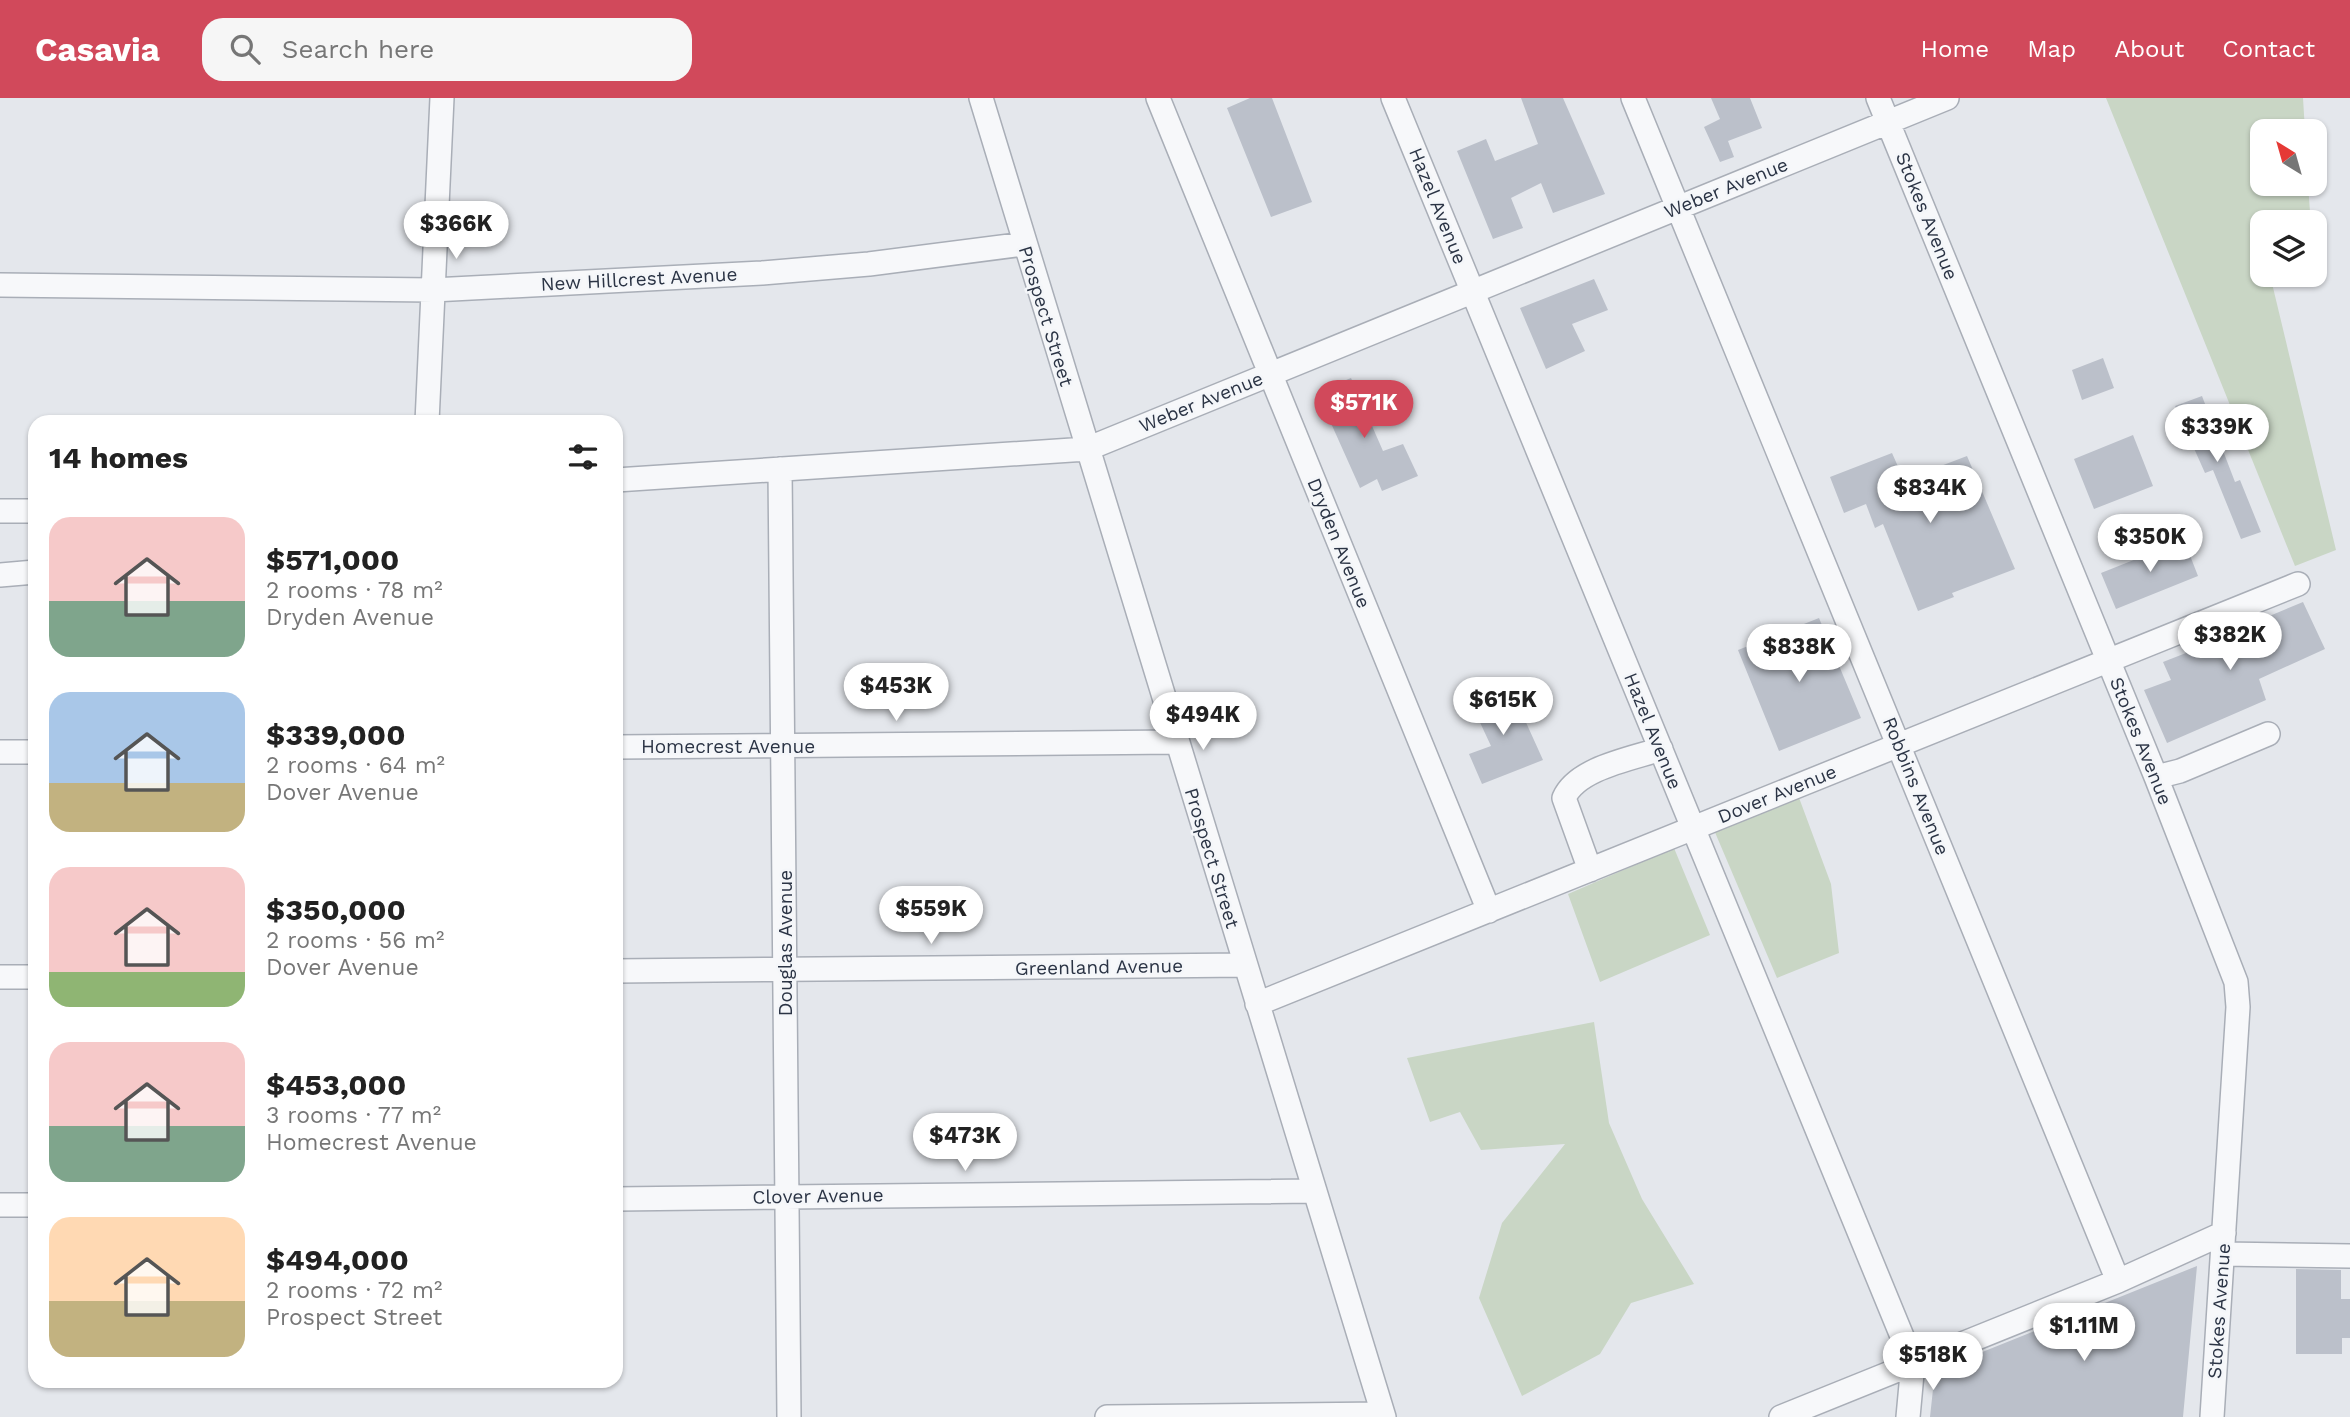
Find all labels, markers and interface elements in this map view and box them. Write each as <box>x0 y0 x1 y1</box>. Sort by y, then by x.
search box <box>202 18 692 81</box>
text: Casavia <box>35 30 160 69</box>
icon: search <box>226 30 264 68</box>
text: Search here <box>282 34 434 64</box>
text: Home <box>1921 35 1989 63</box>
text: Map <box>2027 35 2076 63</box>
text: About <box>2114 35 2184 63</box>
text: Contact <box>2222 35 2315 63</box>
north arrow <box>2250 119 2328 196</box>
map controls <box>2250 119 2327 287</box>
street label: Hazel Avenue <box>1404 144 1472 268</box>
street label: Stokes Avenue <box>1891 149 1963 283</box>
street label: Weber Avenue <box>1661 153 1791 223</box>
pin: $366K <box>407 202 505 261</box>
text: $366K <box>420 210 492 237</box>
button: layers <box>2250 210 2327 287</box>
street label: Prospect Street <box>1014 243 1078 389</box>
street label: New Hillcrest Avenue <box>540 262 738 296</box>
street label: Weber Avenue <box>1136 367 1266 437</box>
pin: $571K <box>1315 380 1413 440</box>
text: $571K <box>1330 389 1398 416</box>
pin: $339K <box>2168 404 2266 464</box>
text: $339K <box>2181 413 2253 440</box>
icon: filters <box>564 438 602 476</box>
text: 14 homes <box>49 440 188 475</box>
pin: $834K <box>1881 466 1979 525</box>
street label: Dryden Avenue <box>1302 474 1376 612</box>
text: $834K <box>1893 474 1967 501</box>
pin: $350K <box>2101 514 2199 574</box>
text: $350K <box>2114 523 2186 550</box>
text: $571,000 <box>266 542 399 577</box>
icon: home <box>105 545 189 629</box>
text: 2 rooms · 78 m² <box>266 577 443 604</box>
text: Dryden Avenue <box>266 604 434 631</box>
pin: $382K <box>2181 612 2279 672</box>
text: $382K <box>2194 621 2266 648</box>
pin: $838K <box>1750 624 1848 684</box>
text: $838K <box>1763 633 1835 660</box>
pin: $453K <box>847 664 945 723</box>
street label: Hazel Avenue <box>1619 669 1687 793</box>
text: $453K <box>860 672 932 699</box>
street label: Stokes Avenue <box>2105 674 2177 808</box>
pin: $615K <box>1454 678 1552 737</box>
text: $615K <box>1469 686 1537 713</box>
pin: $494K <box>1154 692 1252 752</box>
text: $494K <box>1166 701 1240 728</box>
street label: Robbins Avenue <box>1878 713 1954 859</box>
text: $339,000 <box>266 717 406 752</box>
icon: home <box>105 720 189 804</box>
street label: Homecrest Avenue <box>641 735 815 758</box>
text: 2 rooms · 64 m² <box>266 752 445 779</box>
street label: Dover Avenue <box>1714 760 1840 828</box>
text: Dover Avenue <box>266 779 419 806</box>
street label: Prospect Street <box>1180 785 1244 931</box>
street label: Douglas Avenue <box>774 870 797 1016</box>
pin: $559K <box>882 886 980 946</box>
text: $350,000 <box>266 892 406 927</box>
icon: home <box>105 895 189 979</box>
text: $559K <box>895 895 967 922</box>
text: 2 rooms · 56 m² <box>266 927 444 954</box>
text: Dover Avenue <box>266 954 419 981</box>
street label: Greenland Avenue <box>1015 954 1183 980</box>
text: $453,000 <box>266 1067 406 1102</box>
icon: home <box>105 1070 189 1154</box>
text: 3 rooms · 77 m² <box>266 1102 441 1129</box>
pin: $473K <box>916 1114 1014 1173</box>
text: $473K <box>929 1122 1001 1149</box>
text: Homecrest Avenue <box>266 1129 477 1156</box>
street label: Clover Avenue <box>752 1183 884 1209</box>
text: $494,000 <box>266 1242 409 1277</box>
street label: Stokes Avenue <box>2203 1242 2235 1380</box>
icon: home <box>105 1245 189 1329</box>
text: 2 rooms · 72 m² <box>266 1277 442 1304</box>
text: Prospect Street <box>266 1304 442 1331</box>
pin: $1.11M <box>2027 1304 2141 1363</box>
text: $1.11M <box>2049 1312 2119 1339</box>
pin: $518K <box>1884 1332 1982 1392</box>
text: $518K <box>1899 1341 1967 1368</box>

